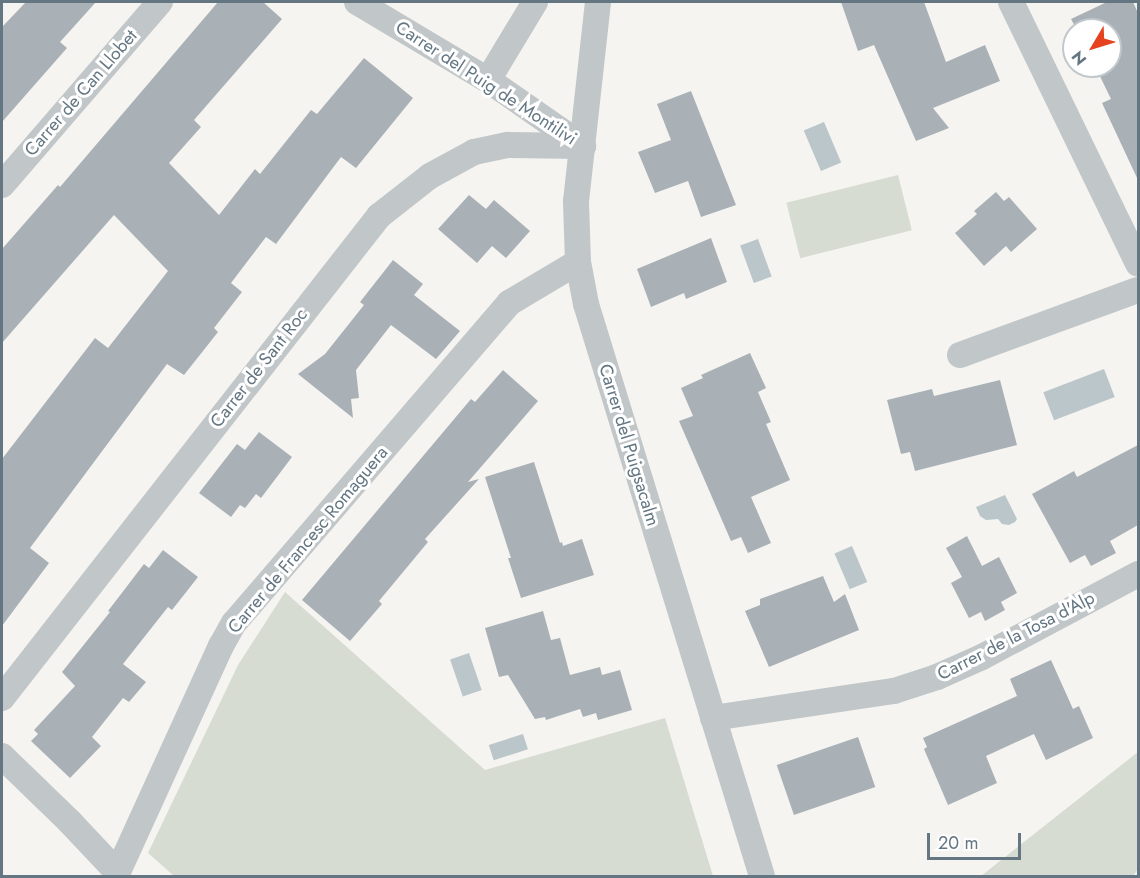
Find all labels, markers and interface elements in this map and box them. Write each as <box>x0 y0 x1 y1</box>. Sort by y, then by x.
street label: Carrer del Puig de Montilivi <box>391 16 581 150</box>
north arrow <box>1062 18 1122 78</box>
street label: Carrer de Can Llobet <box>20 25 142 161</box>
text: N <box>1066 46 1092 70</box>
street label: Carrer de Sant Roc <box>206 304 312 432</box>
street label: Carrer del Puigsacalm <box>594 361 664 529</box>
street label: Carrer de Francesc Romaguera <box>223 442 393 638</box>
street label: Carrer de la Tosa d'Alp <box>934 587 1098 685</box>
scale bar <box>930 821 1024 859</box>
text: 20 m <box>938 830 978 856</box>

